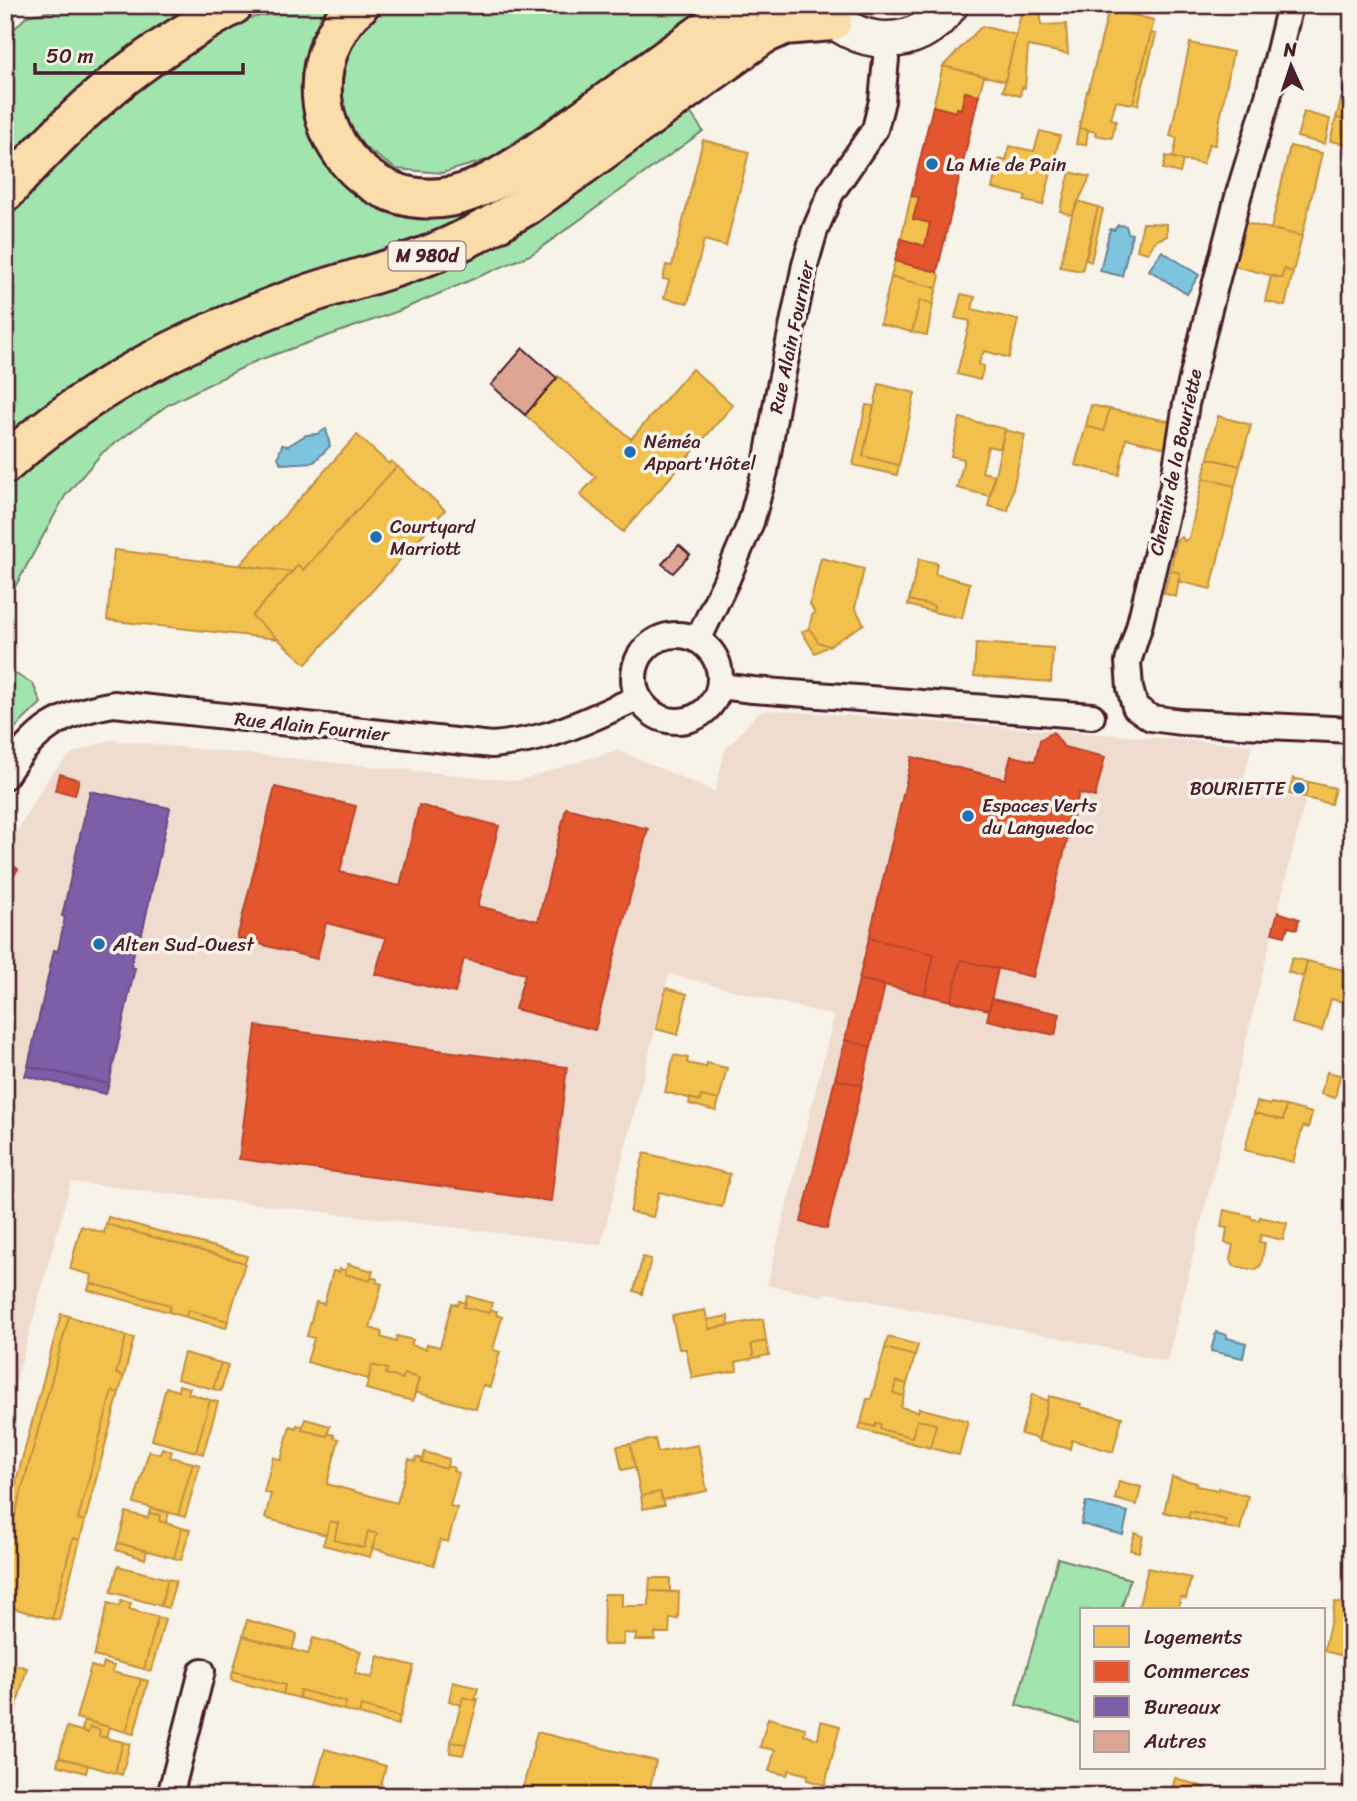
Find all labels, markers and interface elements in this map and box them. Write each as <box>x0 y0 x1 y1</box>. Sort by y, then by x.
scale bar <box>35 32 243 76</box>
north arrow <box>1256 32 1326 102</box>
text: N <box>1282 33 1298 66</box>
text: 50 m <box>46 37 94 75</box>
place label: La Mie de Pain <box>946 148 1066 181</box>
marker: La Mie de Pain <box>924 156 940 172</box>
road number: M 980d <box>388 242 466 270</box>
street label: Rue Alain Fournier <box>759 257 824 416</box>
street label: Chemin de la Bouriette <box>1140 366 1211 559</box>
place label: Néméa Appart'Hôtel <box>643 425 756 480</box>
marker: Néméa Appart'Hôtel <box>622 444 638 460</box>
place label: Courtyard Marriott <box>390 510 476 565</box>
marker: Courtyard Marriott <box>368 529 384 545</box>
street label: Rue Alain Fournier <box>233 702 392 751</box>
place label: BOURIETTE <box>1190 772 1286 805</box>
marker: BOURIETTE <box>1291 780 1307 796</box>
place label: Espaces Verts du Languedoc <box>982 789 1097 844</box>
marker: Espaces Verts du Languedoc <box>960 808 976 824</box>
place label: Alten Sud-Ouest <box>112 928 255 961</box>
marker: Alten Sud-Ouest <box>91 936 107 952</box>
legend <box>1080 1608 1326 1770</box>
text: Logements <box>1144 1618 1243 1656</box>
text: Commerces <box>1144 1652 1250 1690</box>
text: Bureaux <box>1144 1688 1221 1726</box>
text: Autres <box>1143 1722 1207 1760</box>

